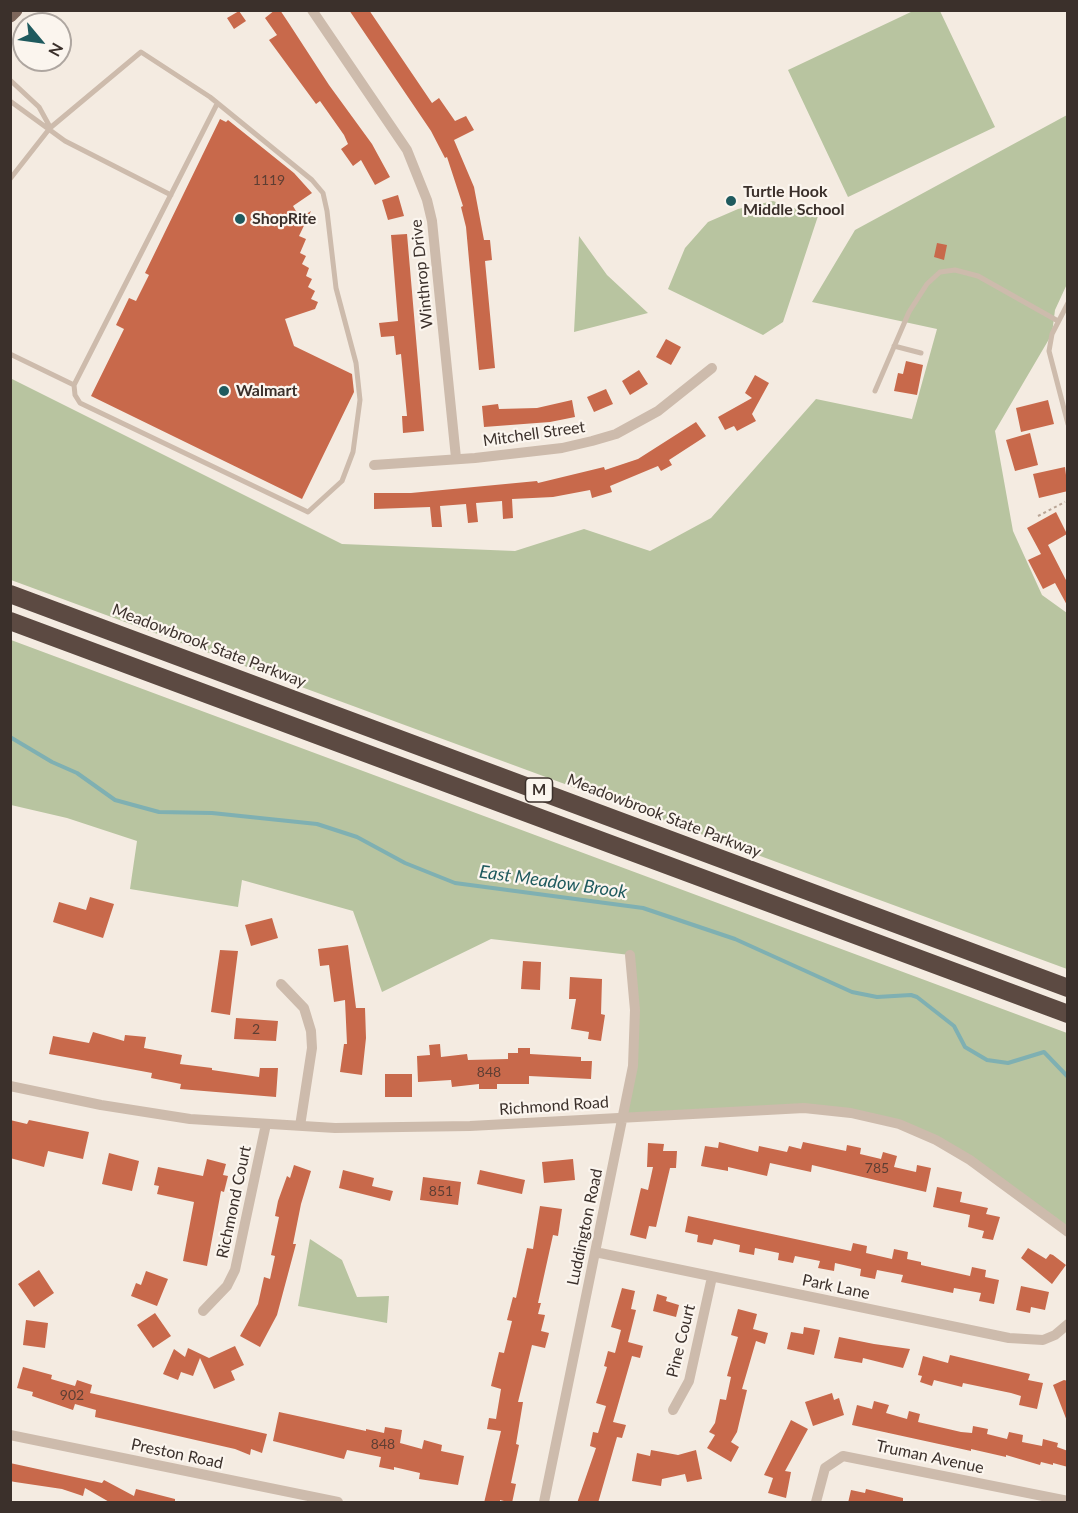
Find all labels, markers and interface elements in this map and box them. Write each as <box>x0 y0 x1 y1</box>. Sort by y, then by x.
north arrow <box>12 12 72 72</box>
text: N <box>45 40 68 60</box>
house number: 1119 <box>253 172 285 188</box>
place label: Turtle Hook Middle School <box>743 182 844 220</box>
marker: Turtle Hook Middle School <box>724 194 738 208</box>
place label: ShopRite <box>252 209 316 229</box>
marker: ShopRite <box>233 212 247 226</box>
street label: Winthrop Drive <box>407 218 437 330</box>
place label: Walmart <box>236 381 297 401</box>
marker: Walmart <box>217 384 231 398</box>
street label: Mitchell Street <box>482 417 586 451</box>
street label: Meadowbrook State Parkway <box>109 600 309 692</box>
street label: Meadowbrook State Parkway <box>564 770 764 862</box>
road number: M <box>526 778 552 802</box>
water label: East Meadow Brook <box>478 861 628 903</box>
house number: 2 <box>252 1021 260 1037</box>
house number: 848 <box>477 1064 501 1080</box>
street label: Richmond Road <box>498 1093 610 1119</box>
street label: Richmond Court <box>213 1144 255 1260</box>
house number: 785 <box>865 1160 889 1176</box>
street label: Luddington Road <box>563 1167 607 1287</box>
house number: 851 <box>429 1183 453 1199</box>
street label: Park Lane <box>800 1270 872 1304</box>
street label: Pine Court <box>663 1302 699 1380</box>
house number: 902 <box>60 1387 84 1403</box>
street label: Preston Road <box>129 1435 225 1473</box>
house number: 848 <box>371 1436 395 1452</box>
street label: Truman Avenue <box>874 1436 986 1478</box>

